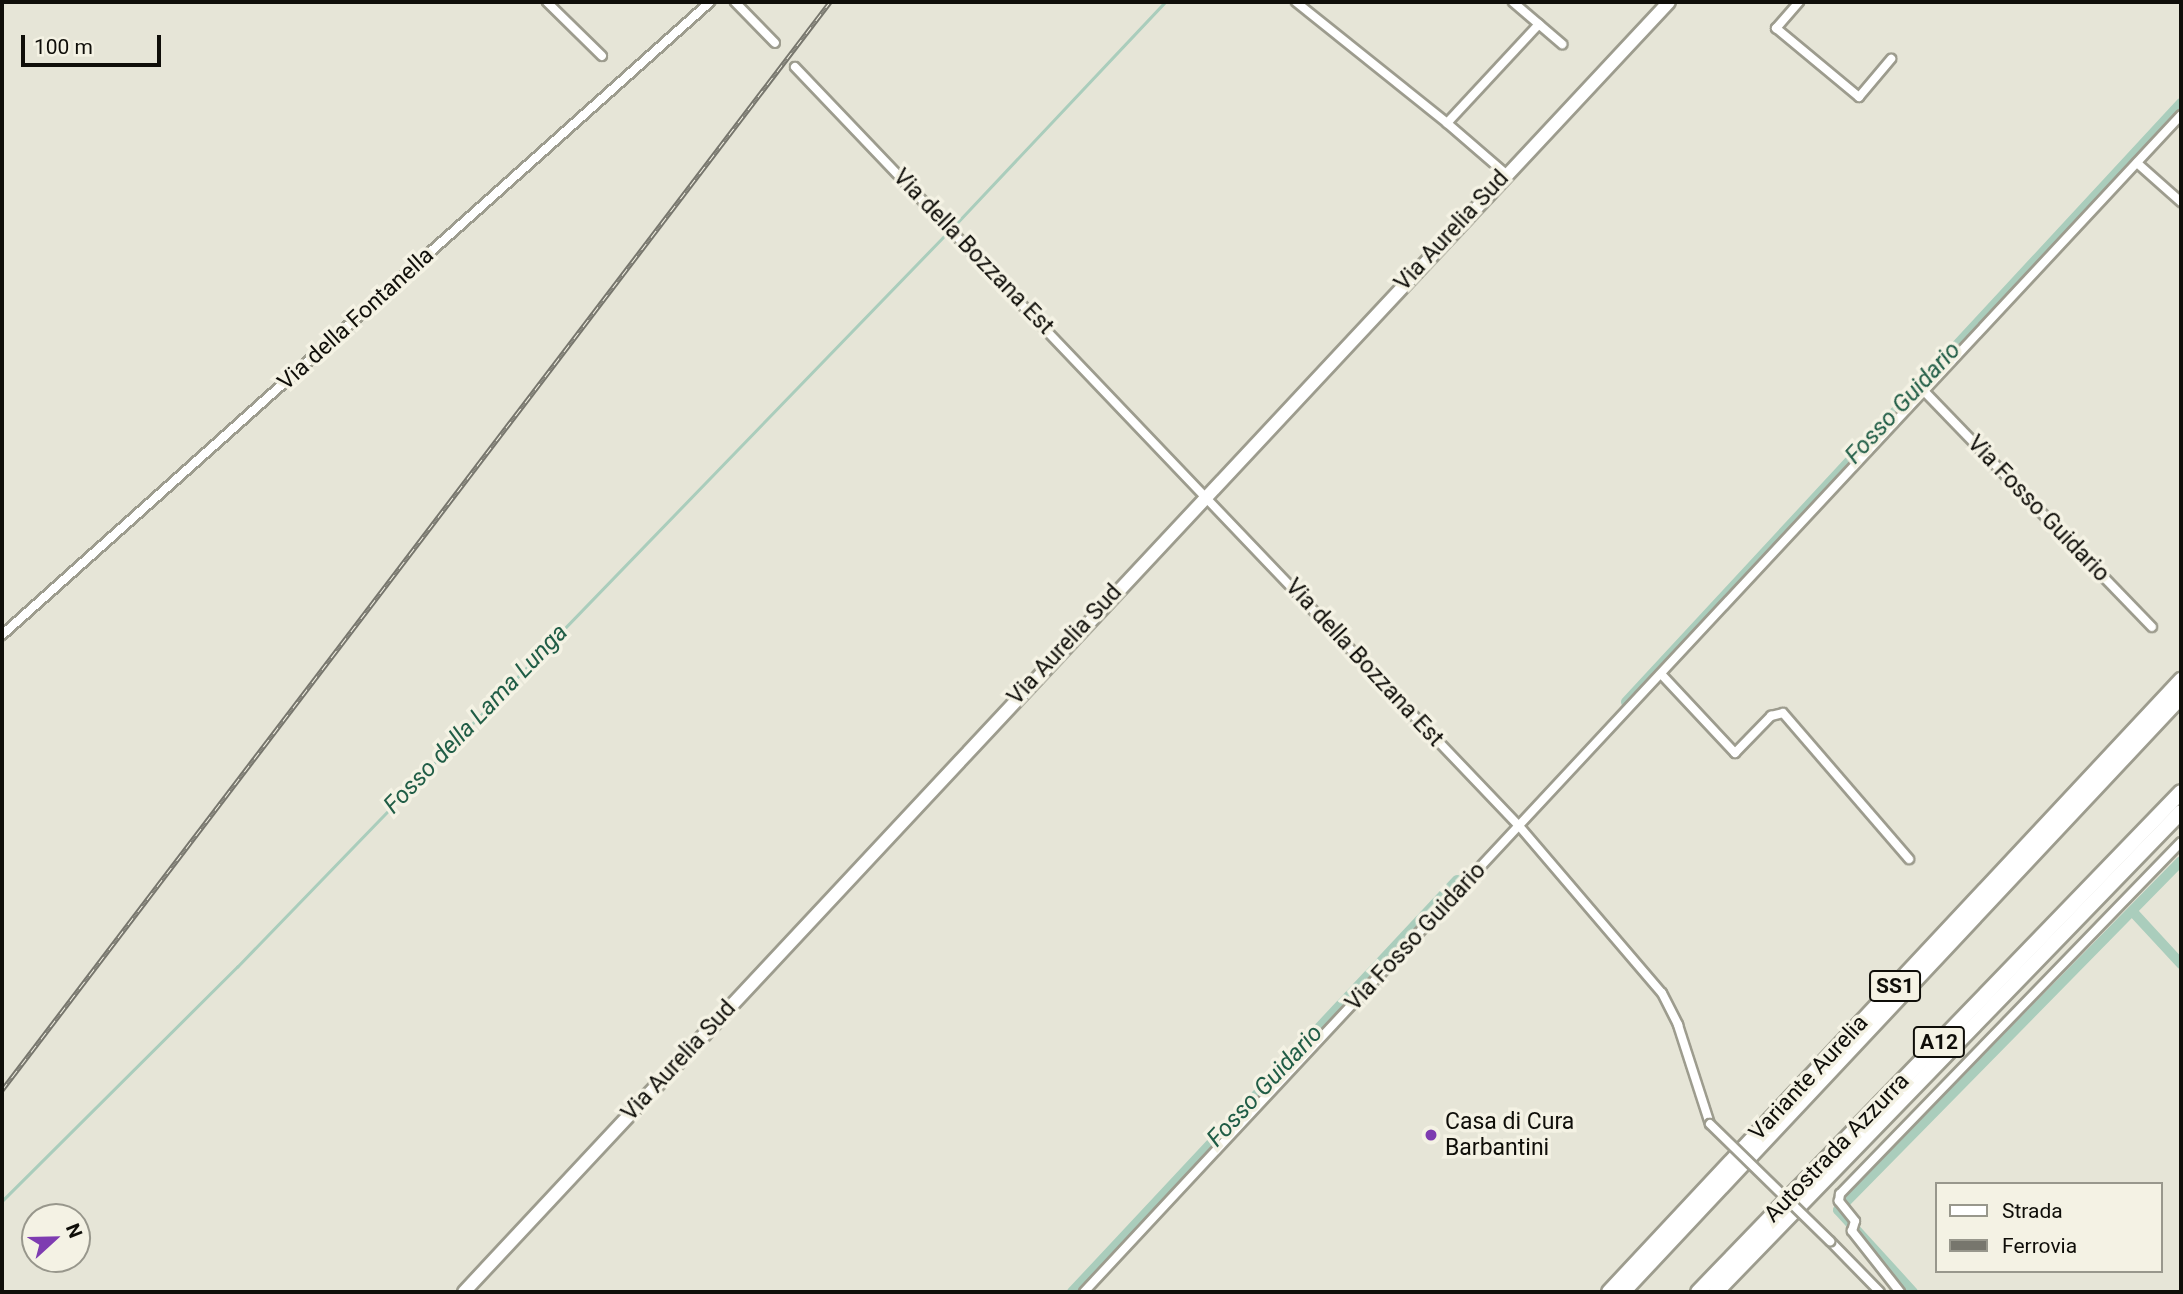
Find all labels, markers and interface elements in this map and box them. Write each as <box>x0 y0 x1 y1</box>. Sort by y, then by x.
scale bar <box>24 21 164 65</box>
text: 100 m <box>34 35 93 59</box>
street label: Via della Bozzana Est <box>887 164 1059 340</box>
street label: Via Aurelia Sud <box>1389 165 1515 297</box>
street label: Via della Fontanella <box>272 242 440 396</box>
water label: Fosso Guidario <box>1839 336 1967 470</box>
street label: Via Fosso Guidario <box>1961 430 2115 588</box>
street label: Via della Bozzana Est <box>1279 574 1449 752</box>
street label: Via Aurelia Sud <box>1002 579 1128 711</box>
water label: Fosso della Lama Lunga <box>378 618 574 820</box>
street label: Via Fosso Guidario <box>1340 857 1492 1017</box>
road number: SS1 <box>1869 968 1921 1004</box>
street label: Via Aurelia Sud <box>616 995 742 1127</box>
street label: Variante Aurelia <box>1744 1009 1874 1147</box>
water label: Fosso Guidario <box>1201 1019 1329 1153</box>
road number: A12 <box>1913 1024 1965 1060</box>
street label: Autostrada Azzurra <box>1759 1068 1915 1228</box>
place label: Casa di Cura Barbantini <box>1445 1108 1574 1162</box>
marker: Casa di Cura Barbantini <box>1423 1127 1439 1143</box>
legend <box>1934 1182 2162 1273</box>
text: Strada <box>2002 1199 2063 1223</box>
north arrow <box>21 1203 91 1273</box>
text: N <box>61 1220 87 1241</box>
text: Ferrovia <box>2002 1234 2077 1258</box>

